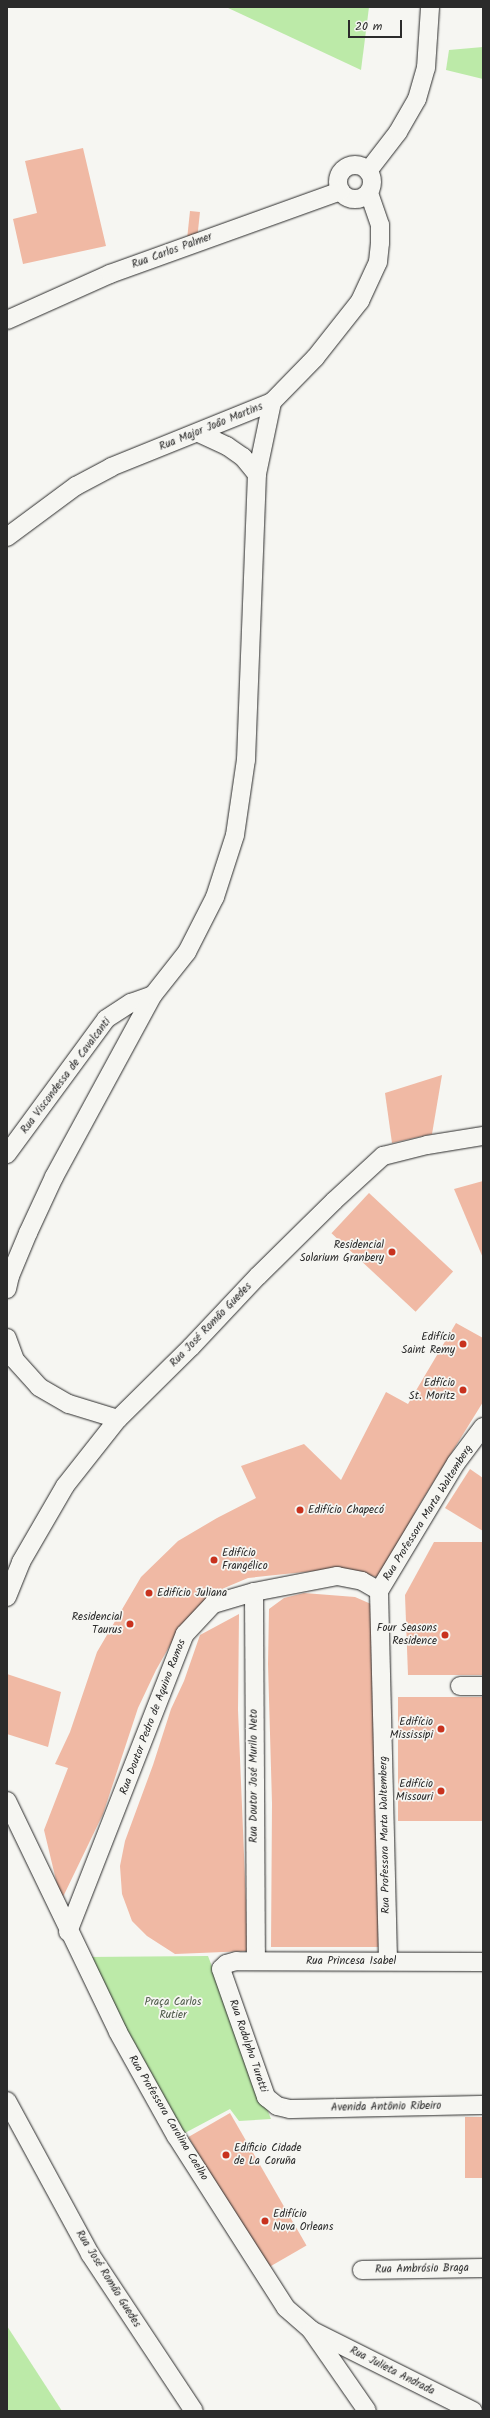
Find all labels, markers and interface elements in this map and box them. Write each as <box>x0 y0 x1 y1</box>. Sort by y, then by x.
scale bar <box>350 12 404 38</box>
text: 20 m <box>355 17 382 36</box>
street label: Rua Carlos Palmer <box>130 230 214 272</box>
street label: Rua Major João Martins <box>157 400 265 454</box>
street label: Rua Viscondessa de Cavalcanti <box>18 1016 114 1136</box>
place label: Residencial Solarium Granbery <box>300 1239 384 1265</box>
marker: Residencial Solarium Granbery <box>387 1247 397 1257</box>
street label: Rua José Romão Guedes <box>167 1280 255 1370</box>
place label: Edifício Saint Remy <box>402 1331 455 1357</box>
marker: Edifício Saint Remy <box>458 1339 468 1349</box>
place label: Edfício St. Moritz <box>409 1377 455 1403</box>
marker: Edfício St. Moritz <box>458 1385 468 1395</box>
street label: Rua Professora Marta Waltemberg <box>381 1443 475 1583</box>
place label: Edifício Chapecó <box>308 1503 384 1517</box>
marker: Edifício Chapecó <box>295 1505 305 1515</box>
place label: Edifício Frangélico <box>222 1547 268 1573</box>
marker: Edifício Frangélico <box>209 1555 219 1565</box>
place label: Edifício Juliana <box>157 1586 227 1600</box>
marker: Edifício Juliana <box>144 1588 154 1598</box>
place label: Residencial Taurus <box>72 1611 122 1637</box>
marker: Residencial Taurus <box>125 1619 135 1629</box>
place label: Four Seasons Residence <box>377 1622 437 1648</box>
marker: Four Seasons Residence <box>440 1630 450 1640</box>
street label: Rua Doutor Pedro de Aquino Ramos <box>117 1637 189 1797</box>
street label: Rua Doutor José Murilo Neto <box>247 1709 261 1843</box>
place label: Edifício Mississipi <box>390 1716 433 1742</box>
marker: Edifício Mississipi <box>436 1724 446 1734</box>
street label: Rua Professora Marta Waltemberg <box>377 1756 393 1914</box>
place label: Edifício Missouri <box>396 1778 433 1804</box>
marker: Edifício Missouri <box>436 1786 446 1796</box>
street label: Rua Princesa Isabel <box>306 1954 396 1968</box>
park label: Praça Carlos Rutier <box>144 1996 202 2022</box>
street label: Rua Rodolpho Turatti <box>226 1998 270 2094</box>
street label: Rua Professora Carolina Coelho <box>125 2053 211 2183</box>
street label: Avenida Antônio Ribeiro <box>331 2099 441 2115</box>
place label: Edíficio Cidade de La Coruña <box>234 2142 302 2168</box>
marker: Edíficio Cidade de La Coruña <box>221 2150 231 2160</box>
place label: Edifício Nova Orleans <box>273 2208 333 2234</box>
marker: Edifício Nova Orleans <box>260 2216 270 2226</box>
street label: Rua José Romão Guedes <box>73 2228 143 2330</box>
street label: Rua Ambrósio Braga <box>375 2262 469 2276</box>
street label: Rua Julieta Andrada <box>347 2344 437 2398</box>

